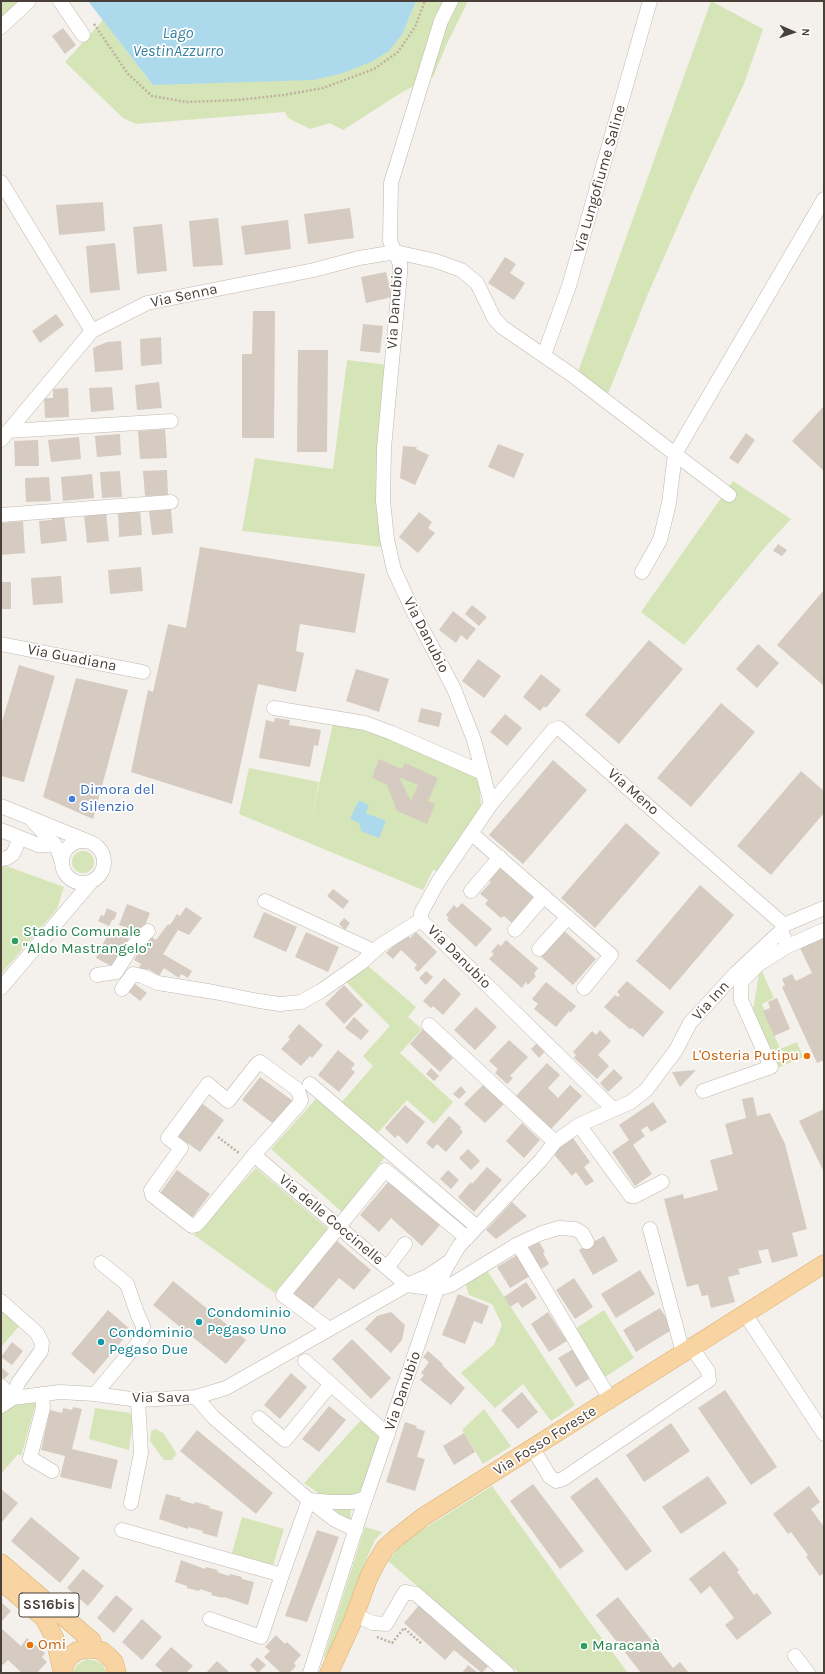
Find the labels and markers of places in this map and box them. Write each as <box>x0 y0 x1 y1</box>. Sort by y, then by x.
place label: Dimora del Silenzio <box>80 781 155 816</box>
marker: Dimora del Silenzio <box>67 794 77 804</box>
place label: Stadio Comunale "Aldo Mastrangelo" <box>23 923 151 958</box>
marker: Stadio Comunale "Aldo Mastrangelo" <box>10 936 20 946</box>
place label: L'Osteria Putipu <box>692 1047 799 1065</box>
marker: L'Osteria Putipu <box>802 1051 812 1061</box>
place label: Condominio Pegaso Uno <box>207 1304 291 1339</box>
marker: Condominio Pegaso Uno <box>194 1317 204 1327</box>
place label: Condominio Pegaso Due <box>109 1324 193 1359</box>
marker: Condominio Pegaso Due <box>96 1337 106 1347</box>
place label: Omi <box>38 1636 66 1654</box>
place label: Maracanà <box>592 1637 660 1655</box>
marker: Omi <box>25 1640 35 1650</box>
marker: Maracanà <box>579 1641 589 1651</box>

